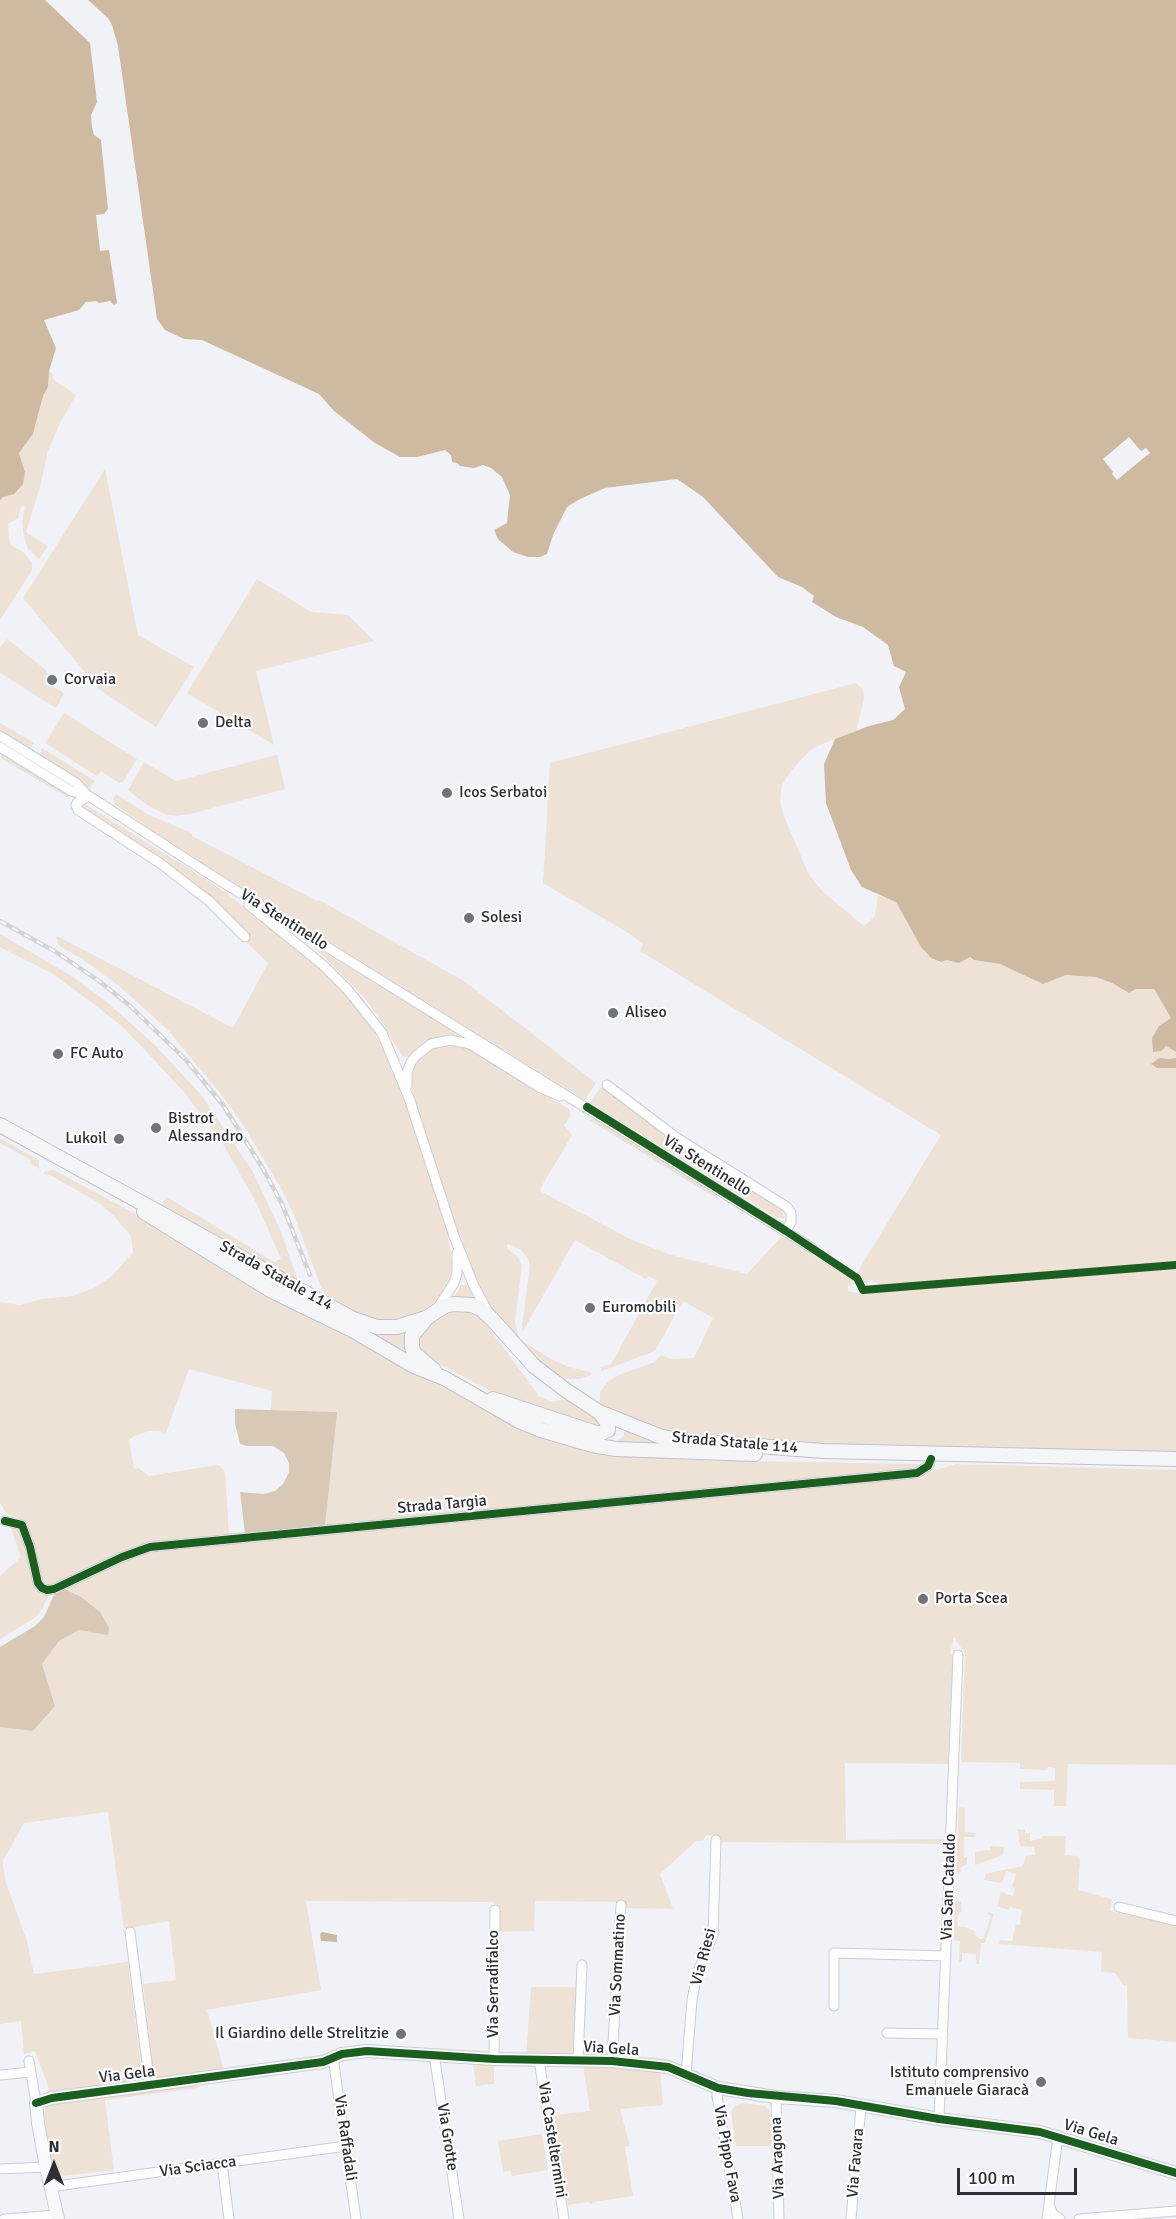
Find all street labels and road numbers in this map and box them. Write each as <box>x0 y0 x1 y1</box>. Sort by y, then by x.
street label: Via Stentinello <box>236 885 332 955</box>
street label: Via Stentinello <box>659 1131 755 1201</box>
street label: Strada Statale 114 <box>216 1237 336 1315</box>
street label: Strada Statale 114 <box>671 1428 799 1458</box>
street label: Strada Targia <box>396 1492 488 1518</box>
street label: Via San Cataldo <box>938 1833 960 1941</box>
street label: Via Sommatino <box>606 1913 630 2017</box>
street label: Via Riesi <box>687 1926 721 1988</box>
street label: Via Serradifalco <box>484 1930 504 2038</box>
street label: Via Gela <box>582 2037 640 2061</box>
street label: Via Gela <box>98 2062 156 2088</box>
street label: Via Casteltermini <box>533 2081 571 2199</box>
street label: Via Raffadali <box>329 2094 361 2182</box>
street label: Via Grotte <box>432 2102 462 2172</box>
street label: Via Pippo Fava <box>709 2104 745 2204</box>
street label: Via Gela <box>1061 2116 1121 2150</box>
street label: Via Aragona <box>767 2117 789 2199</box>
street label: Via Favara <box>843 2127 869 2199</box>
street label: Via Sciacca <box>158 2152 238 2182</box>

